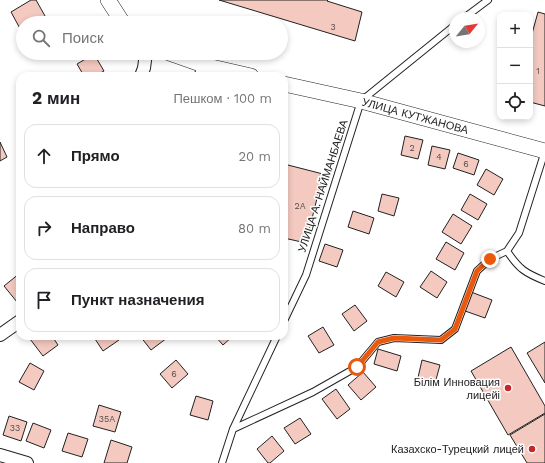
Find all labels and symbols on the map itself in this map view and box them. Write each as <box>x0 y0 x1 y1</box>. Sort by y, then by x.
north arrow <box>449 12 485 48</box>
house number: 3 <box>330 22 336 32</box>
house number: 1 <box>536 66 540 76</box>
street label: УЛИЦА КУТЖАНОВА <box>361 95 470 137</box>
street label: УЛИЦА А. НАЙМАНБАЕВА <box>295 117 351 254</box>
house number: 2 <box>409 143 415 153</box>
house number: 4 <box>436 152 442 162</box>
house number: 6 <box>463 159 469 169</box>
house number: 2A <box>294 201 306 211</box>
route end <box>481 250 499 268</box>
route start <box>348 358 366 376</box>
house number: 6 <box>171 369 177 379</box>
place label: Білім Инновация лицейі <box>414 376 500 402</box>
marker: Білім Инновация лицейі <box>503 383 513 393</box>
house number: 35A <box>99 414 115 424</box>
house number: 33 <box>10 423 20 433</box>
place label: Казахско-Турецкий лицей <box>391 443 524 456</box>
marker: Казахско-Турецкий лицей <box>527 444 537 454</box>

